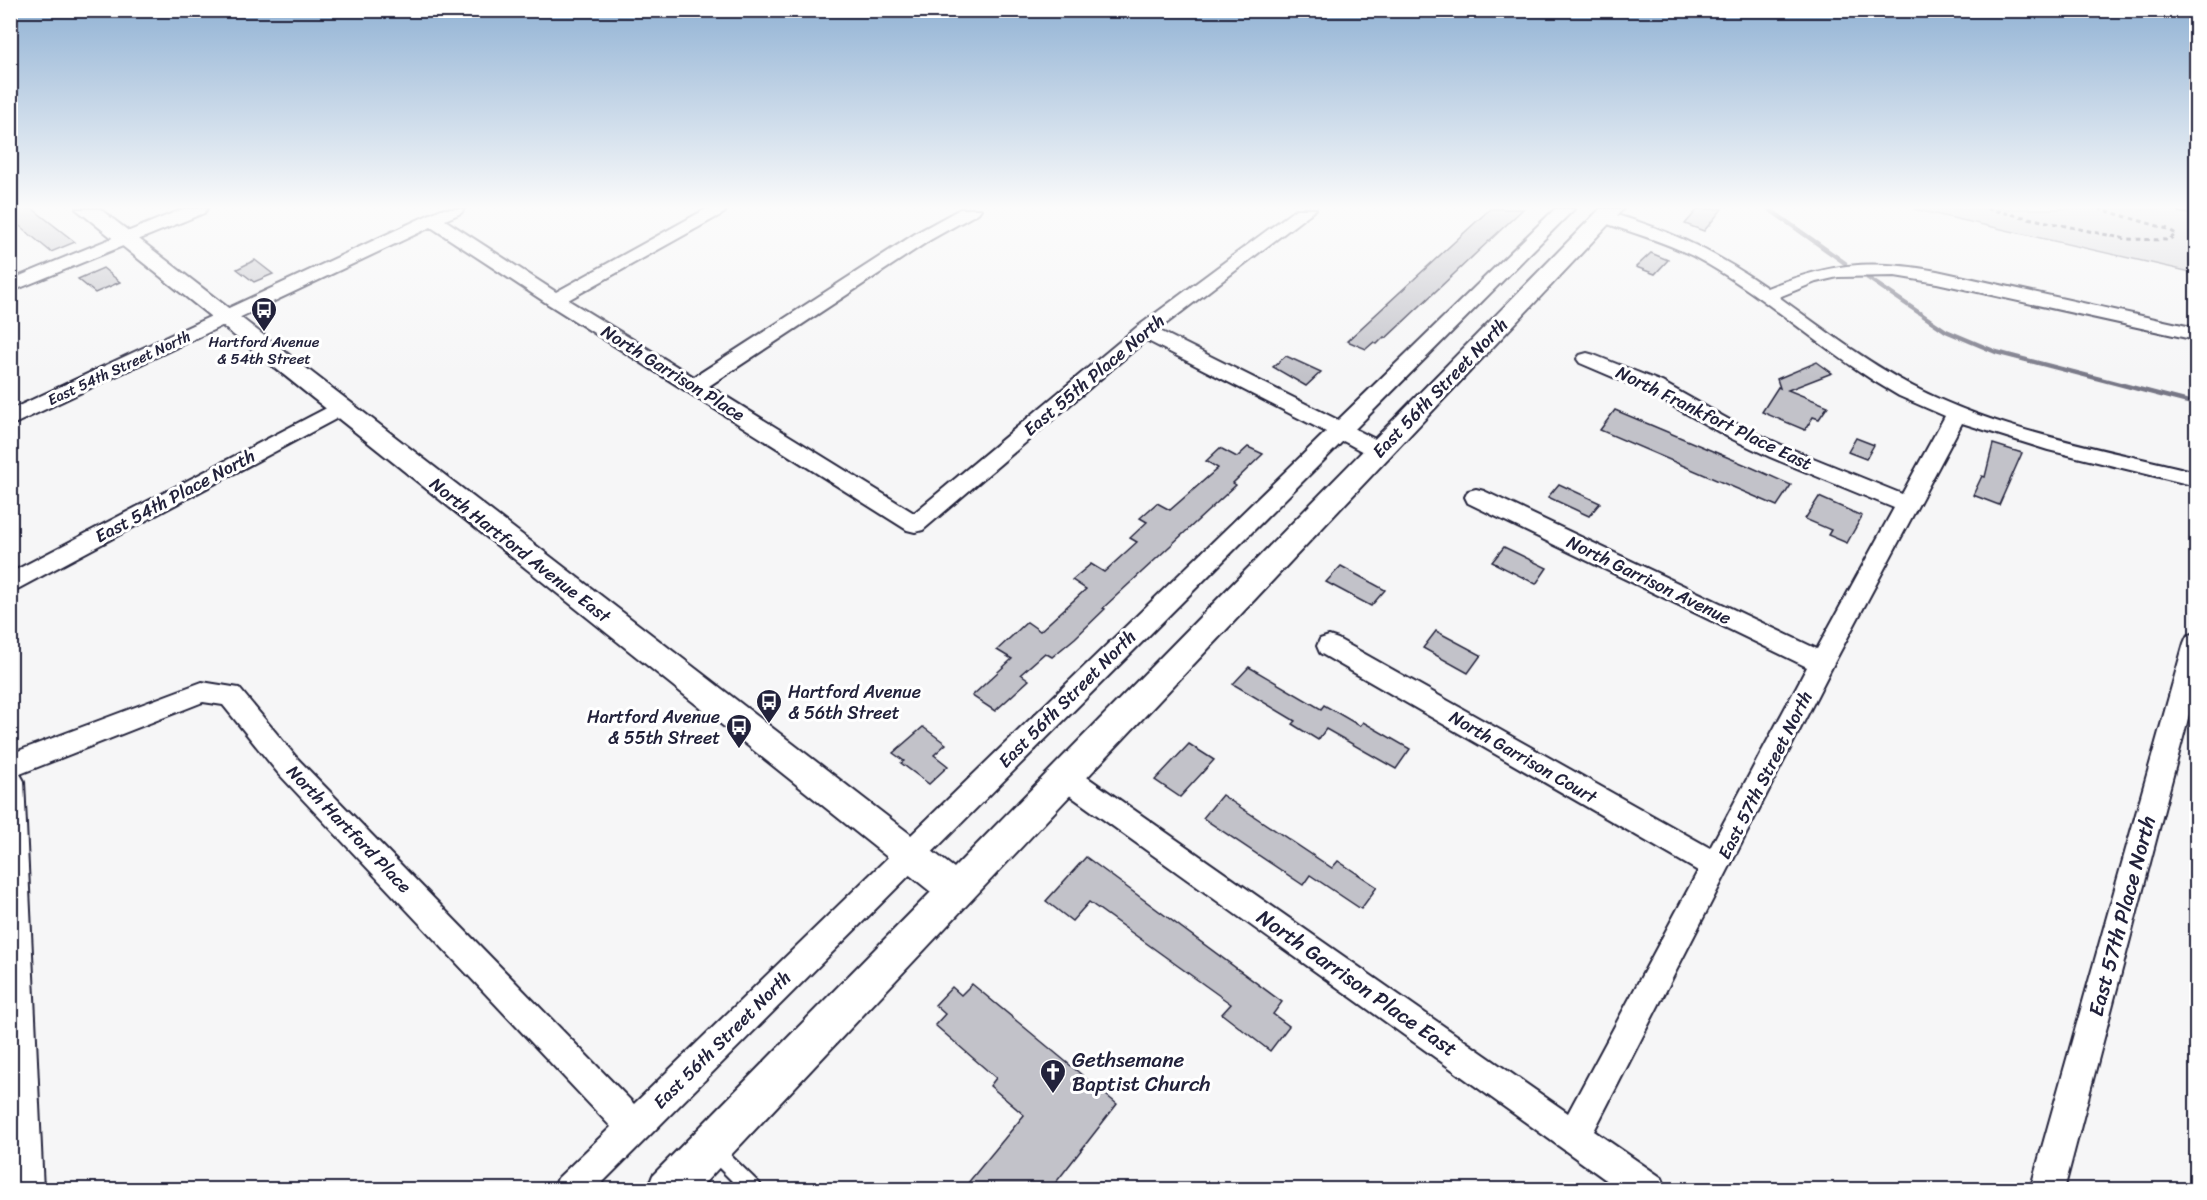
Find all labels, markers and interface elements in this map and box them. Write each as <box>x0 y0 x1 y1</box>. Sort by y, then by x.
bus stop icon: Hartford Avenue & 54th Street <box>249 295 279 333</box>
street label: East 55th Place North <box>1016 306 1172 444</box>
street label: East 56th Street North <box>1364 310 1516 466</box>
street label: North Garrison Place <box>595 316 752 430</box>
street label: East 54th Street North <box>43 323 195 413</box>
place label: Hartford Avenue & 54th Street <box>209 329 320 372</box>
street label: North Frankfort Place East <box>1610 356 1818 480</box>
street label: East 54th Place North <box>89 440 261 552</box>
street label: North Hartford Avenue East <box>422 469 618 632</box>
street label: North Garrison Avenue <box>1561 526 1737 634</box>
street label: East 56th Street North <box>990 622 1144 776</box>
place label: Hartford Avenue & 56th Street <box>788 676 921 729</box>
street label: East 57th Street North <box>1709 685 1821 865</box>
bus stop icon: Hartford Avenue & 56th Street <box>754 687 784 725</box>
place label: Hartford Avenue & 55th Street <box>587 701 720 754</box>
street label: North Garrison Court <box>1443 702 1604 813</box>
bus stop icon: Hartford Avenue & 55th Street <box>724 712 754 750</box>
street label: North Hartford Place <box>279 757 419 901</box>
street label: East 57th Place North <box>2077 811 2167 1021</box>
street label: North Garrison Place East <box>1248 899 1466 1067</box>
street label: East 56th Street North <box>645 963 799 1117</box>
place label: Gethsemane Baptist Church <box>1072 1041 1211 1103</box>
church icon: Gethsemane Baptist Church <box>1038 1057 1068 1095</box>

